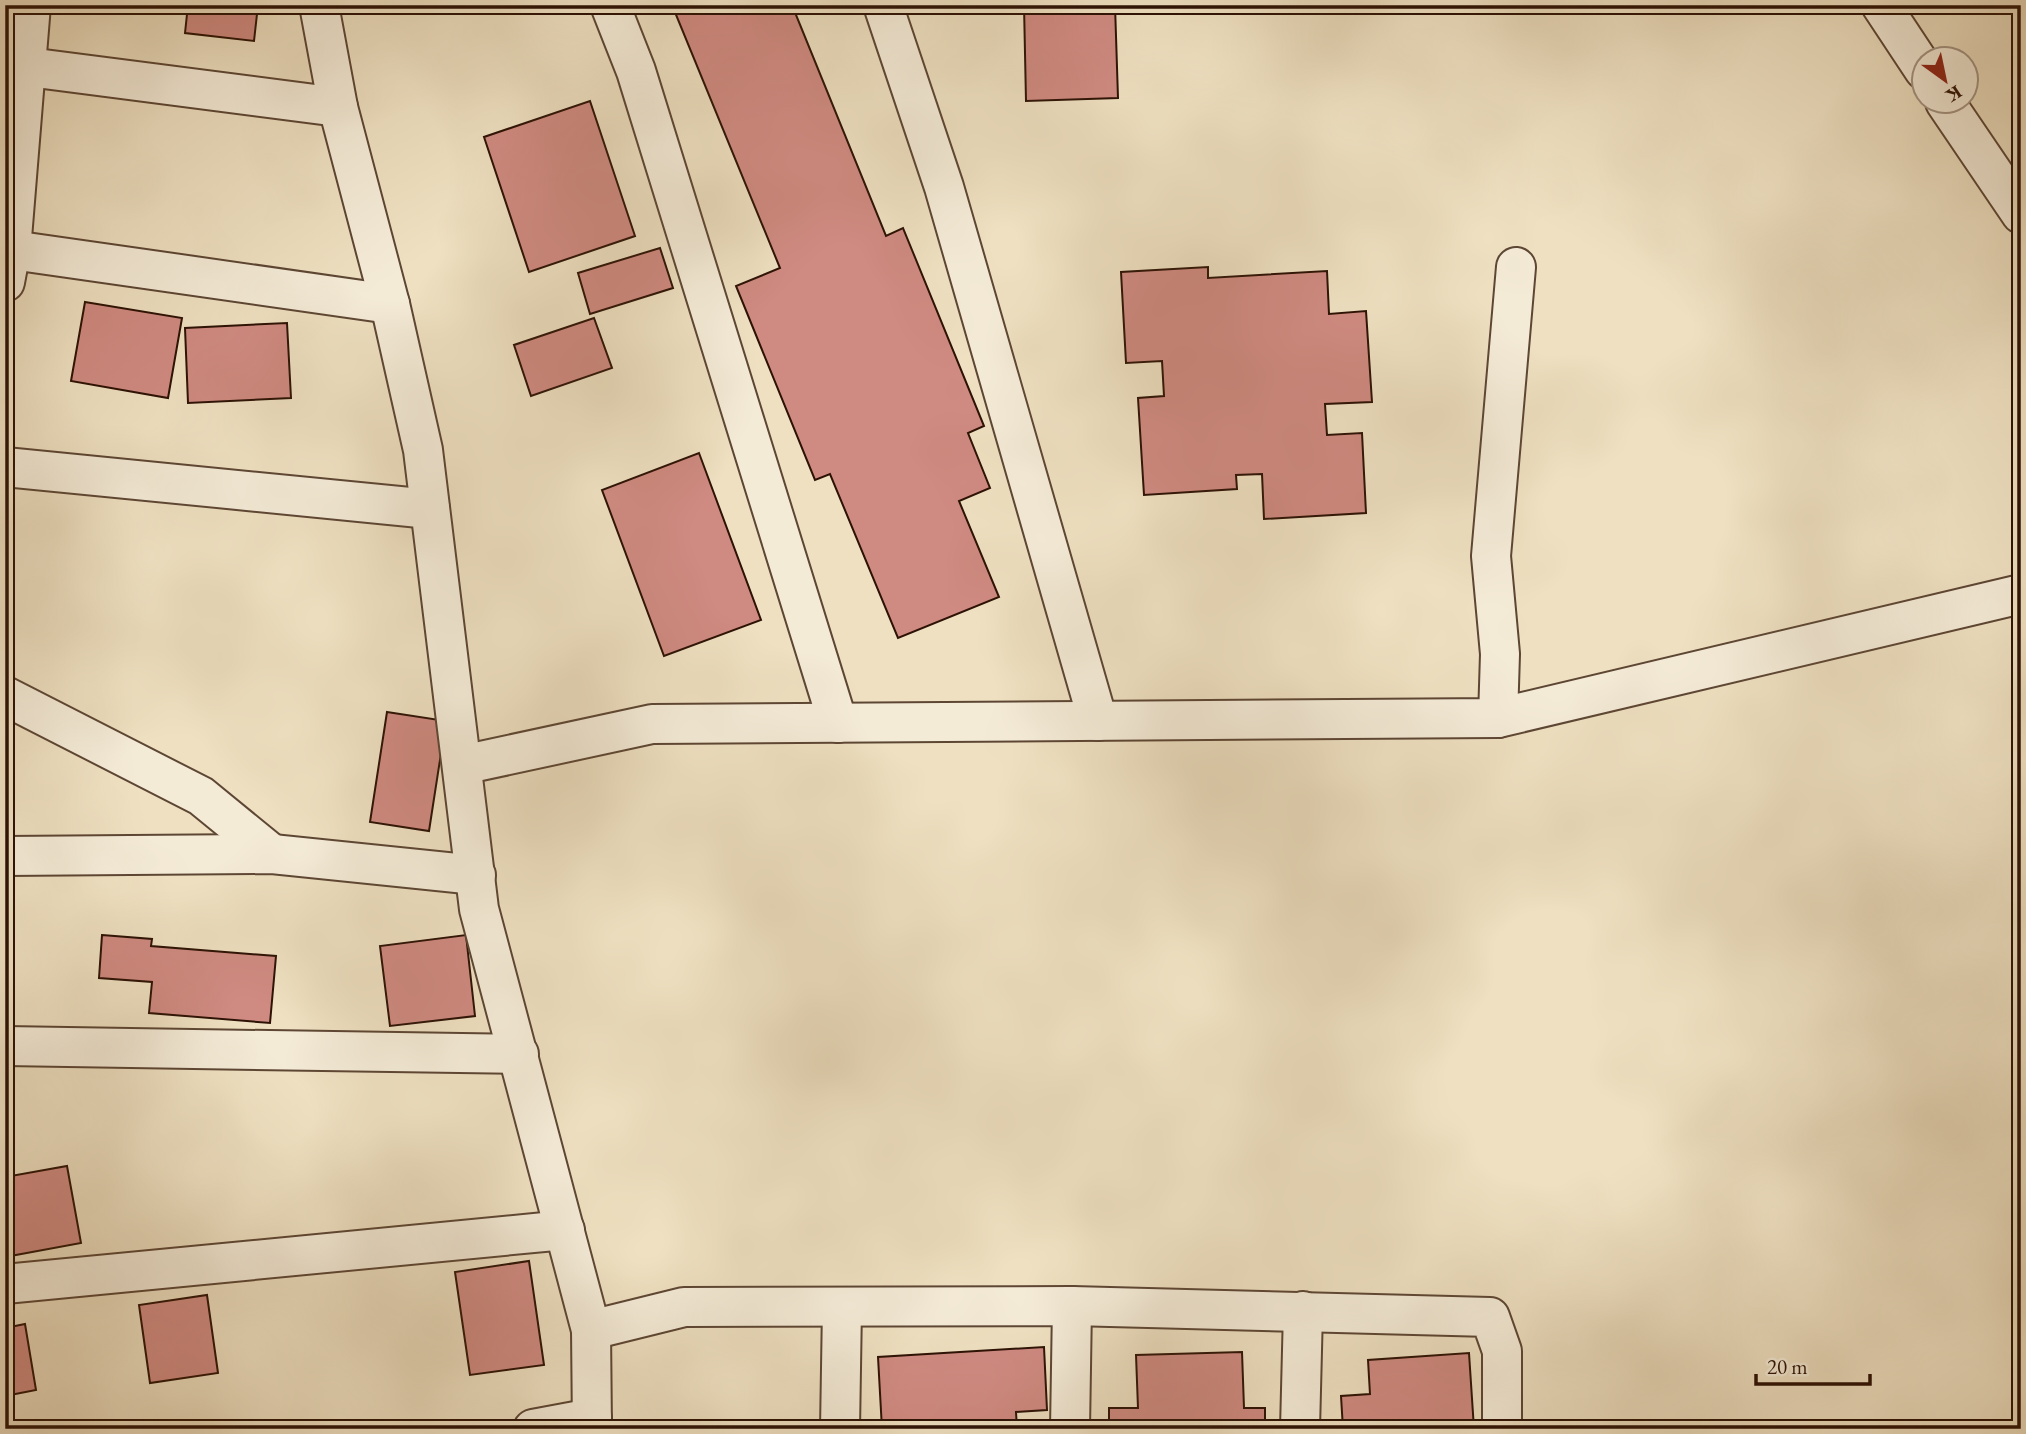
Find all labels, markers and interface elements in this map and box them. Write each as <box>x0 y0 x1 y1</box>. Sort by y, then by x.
north arrow <box>1910 46 1980 116</box>
text: K <box>1941 79 1967 109</box>
scale bar <box>1756 1343 1870 1387</box>
text: 20 m <box>1767 1353 1808 1380</box>

